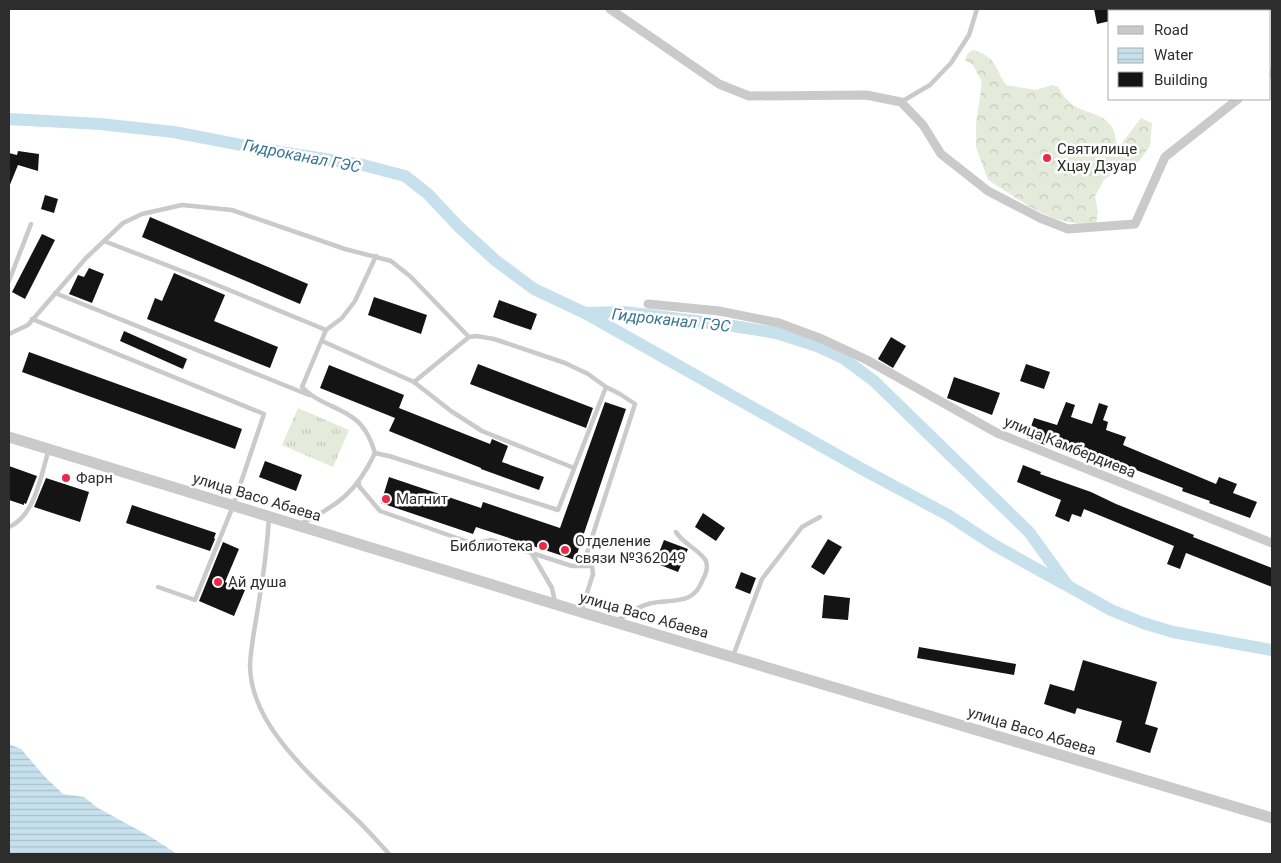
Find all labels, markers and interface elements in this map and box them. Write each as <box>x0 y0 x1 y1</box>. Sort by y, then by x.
legend <box>1108 10 1271 100</box>
text: Road <box>1154 21 1188 39</box>
text: Water <box>1154 46 1193 64</box>
text: Building <box>1154 71 1208 89</box>
water label: Гидроканал ГЭС <box>242 135 362 177</box>
place label: Святилище Хцау Дзуар <box>1057 140 1137 175</box>
marker: Святилище Хцау Дзуар <box>1041 152 1053 164</box>
water label: Гидроканал ГЭС <box>611 304 731 336</box>
street label: улица Камбердиева <box>1001 412 1139 482</box>
place label: Фарн <box>76 469 113 487</box>
street label: улица Васо Абаева <box>191 469 323 525</box>
marker: Фарн <box>60 472 72 484</box>
place label: Магнит <box>396 490 448 508</box>
marker: Магнит <box>380 493 392 505</box>
place label: Отделение связи №362049 <box>575 532 686 567</box>
place label: Библиотека <box>450 537 533 555</box>
marker: Библиотека <box>537 540 549 552</box>
marker: Отделение связи №362049 <box>559 544 571 556</box>
place label: Ай душа <box>228 573 287 591</box>
marker: Ай душа <box>212 576 224 588</box>
street label: улица Васо Абаева <box>577 588 711 642</box>
street label: улица Васо Абаева <box>966 703 1098 759</box>

